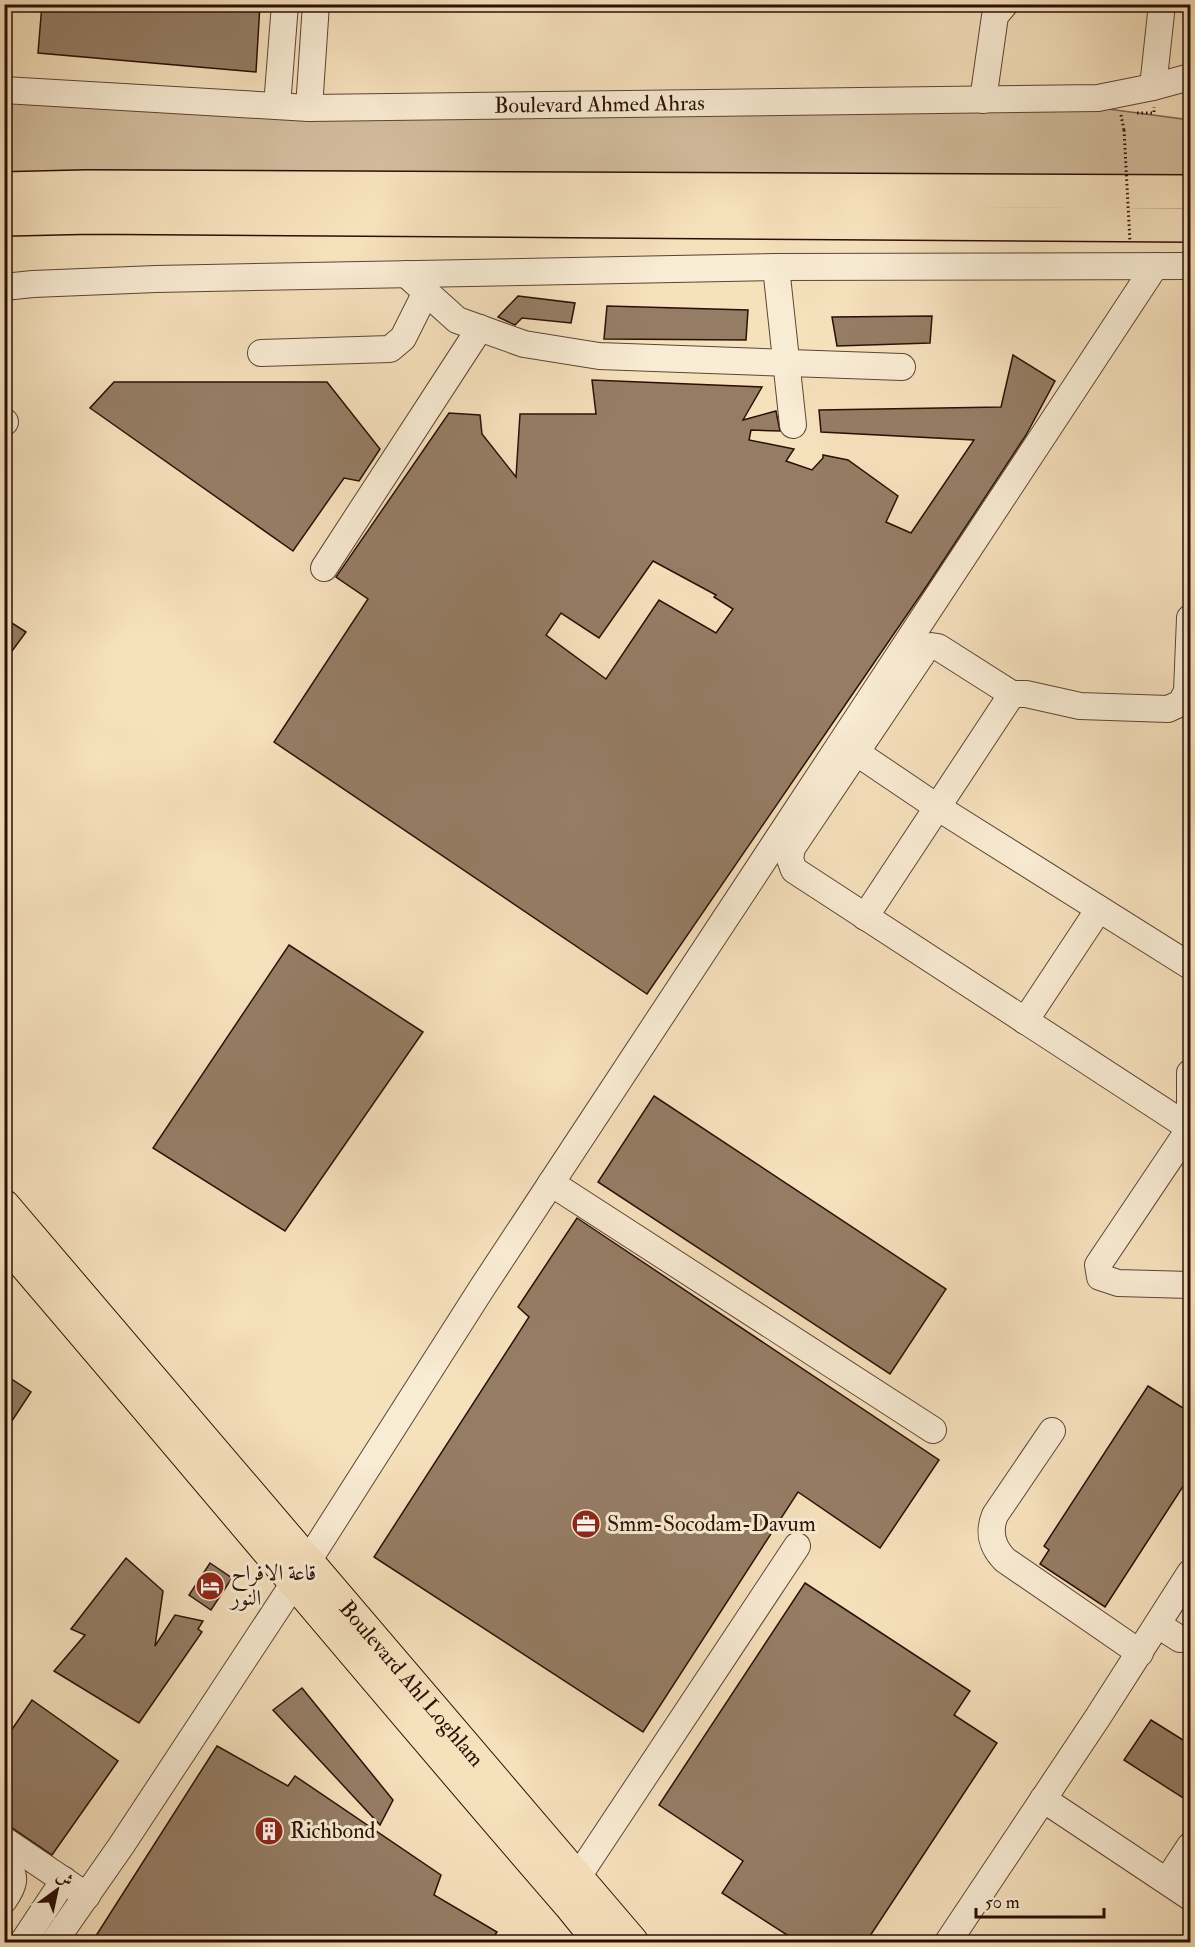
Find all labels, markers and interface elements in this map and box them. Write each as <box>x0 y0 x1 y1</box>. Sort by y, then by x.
street label: Boulevard Ahmed Ahras <box>494 89 705 120</box>
office icon: Smm-Socodam-Davum <box>570 1508 602 1540</box>
place label: Smm-Socodam-Davum <box>607 1510 816 1538</box>
place label: قاعة الافراح النور <box>229 1559 316 1612</box>
hotel icon: قاعة الافراح النور <box>194 1570 226 1602</box>
street label: Boulevard Ahl Loghlam <box>333 1595 490 1773</box>
building icon: Richbond <box>253 1815 285 1847</box>
place label: Richbond <box>290 1817 375 1845</box>
north arrow <box>27 1860 87 1920</box>
text: ش <box>53 1866 77 1891</box>
scale bar <box>976 1881 1104 1919</box>
text: 50 m <box>985 1891 1020 1914</box>

